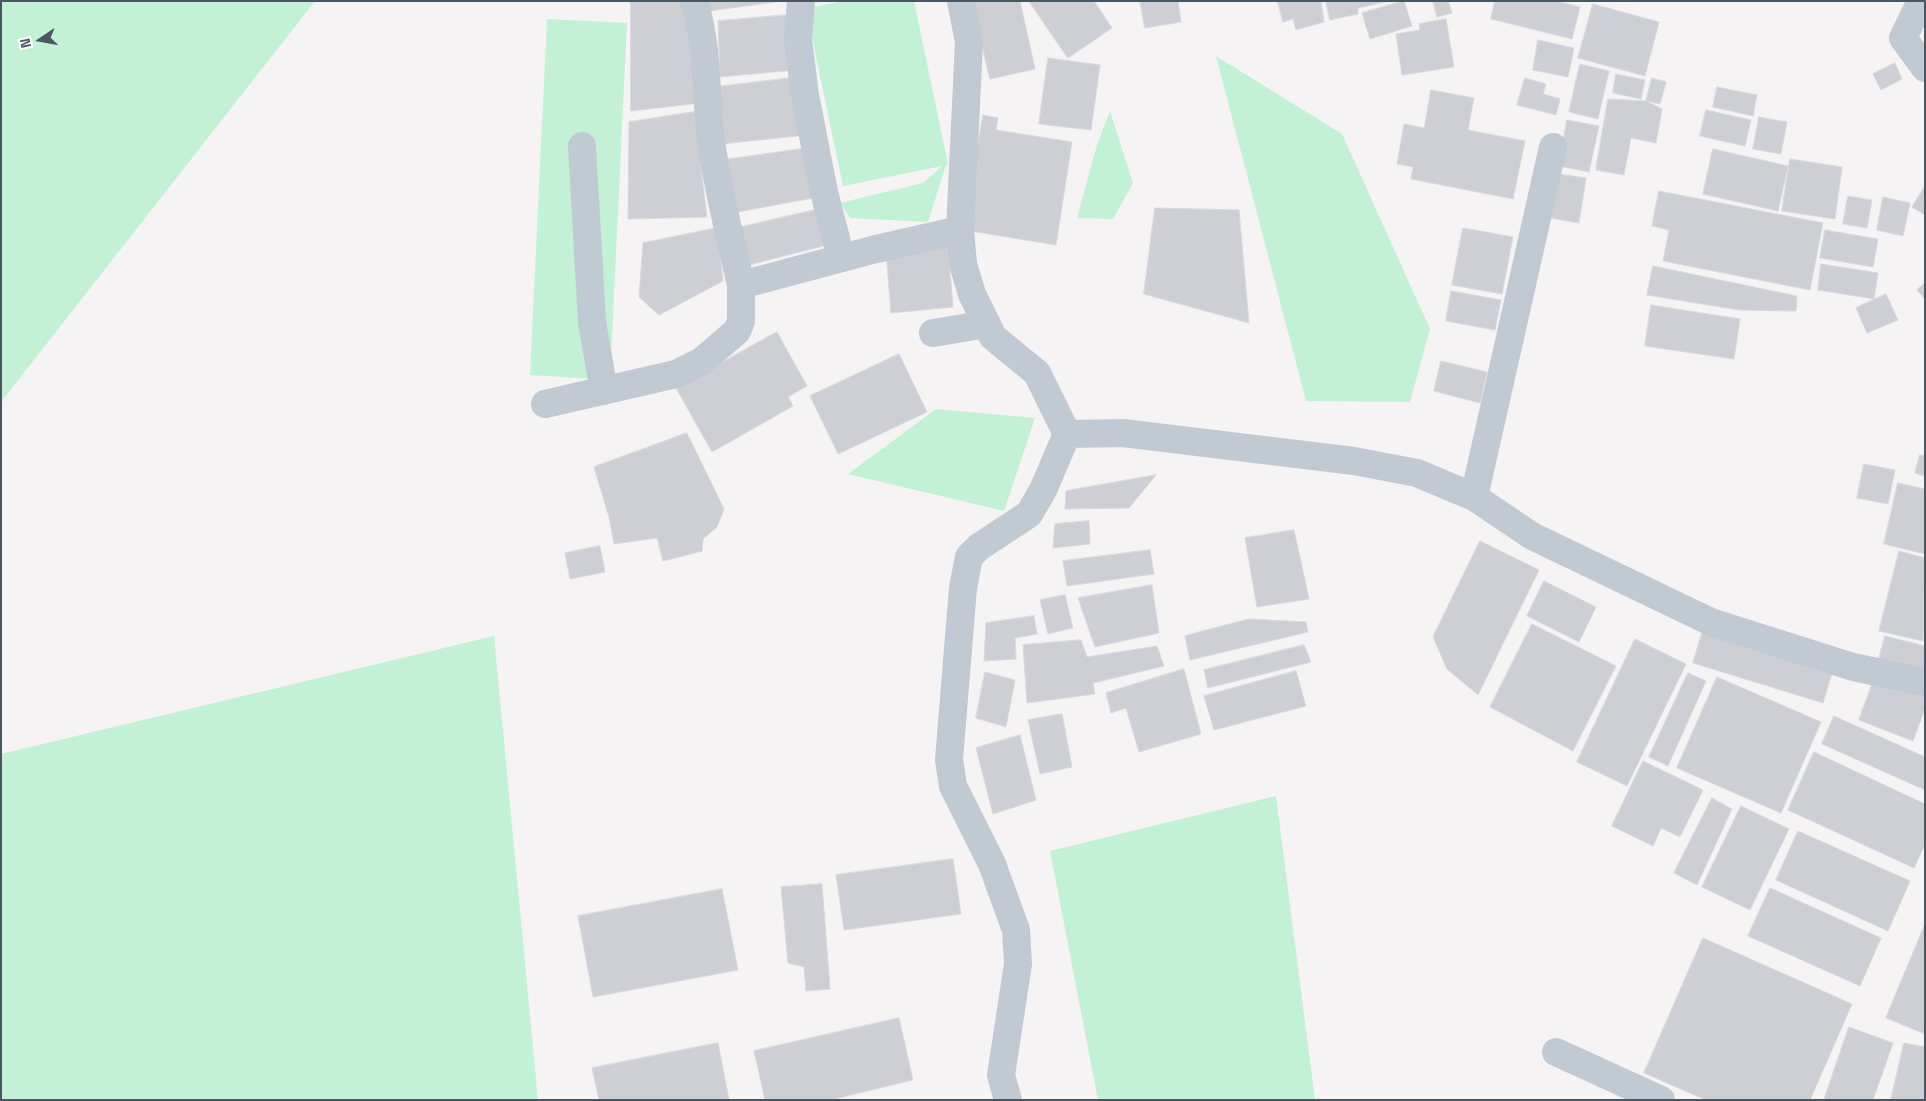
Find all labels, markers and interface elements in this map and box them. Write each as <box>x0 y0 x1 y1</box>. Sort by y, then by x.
north arrow <box>15 15 65 65</box>
text: N <box>16 37 35 50</box>

